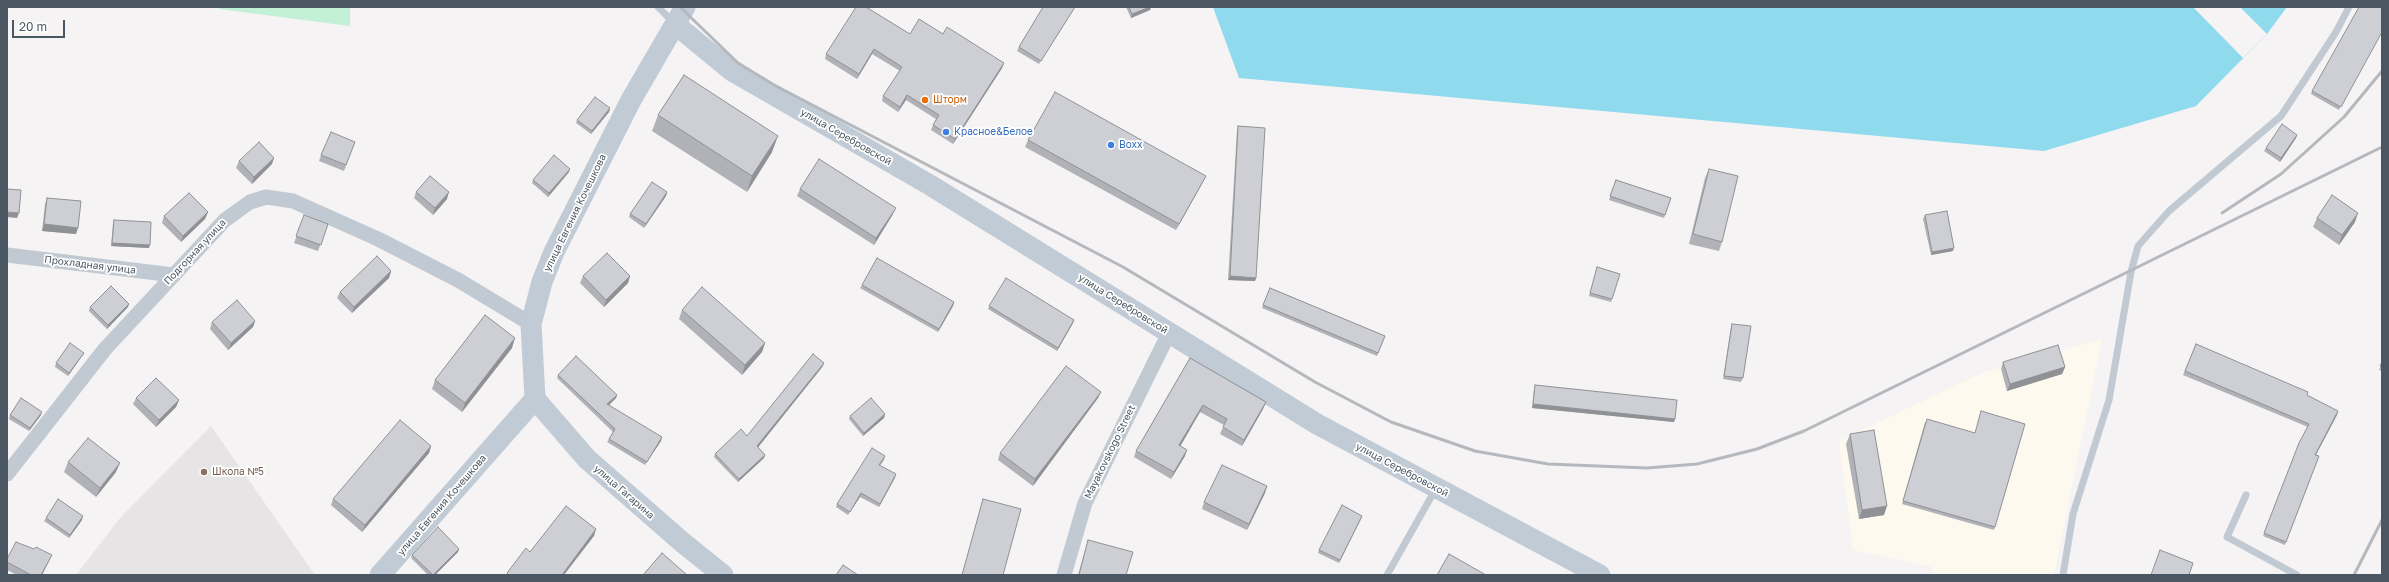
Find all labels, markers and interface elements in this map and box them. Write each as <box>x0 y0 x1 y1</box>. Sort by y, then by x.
scale bar <box>14 12 67 38</box>
text: 20 m <box>19 19 47 34</box>
place label: Шторм <box>933 94 967 106</box>
marker: Шторм <box>920 95 930 105</box>
street label: улица Серебровской <box>798 106 894 168</box>
place label: Красное&Белое <box>954 126 1033 138</box>
marker: Красное&Белое <box>941 127 951 137</box>
place label: Boxx <box>1119 139 1143 151</box>
marker: Boxx <box>1106 140 1116 150</box>
street label: улица Евгения Кочешкова <box>541 152 609 274</box>
street label: Подгорная улица <box>162 217 228 287</box>
street label: Прохладная улица <box>44 253 136 277</box>
street label: улица Серебровской <box>1076 272 1170 336</box>
street label: Mayakovskogo Street <box>1082 403 1138 501</box>
street label: улица Серебровской <box>1354 440 1450 500</box>
street label: улица Евгения Кочешкова <box>395 452 489 558</box>
street label: улица Гагарина <box>591 463 657 521</box>
place label: Школа №5 <box>212 466 264 478</box>
marker: Школа №5 <box>199 467 209 477</box>

